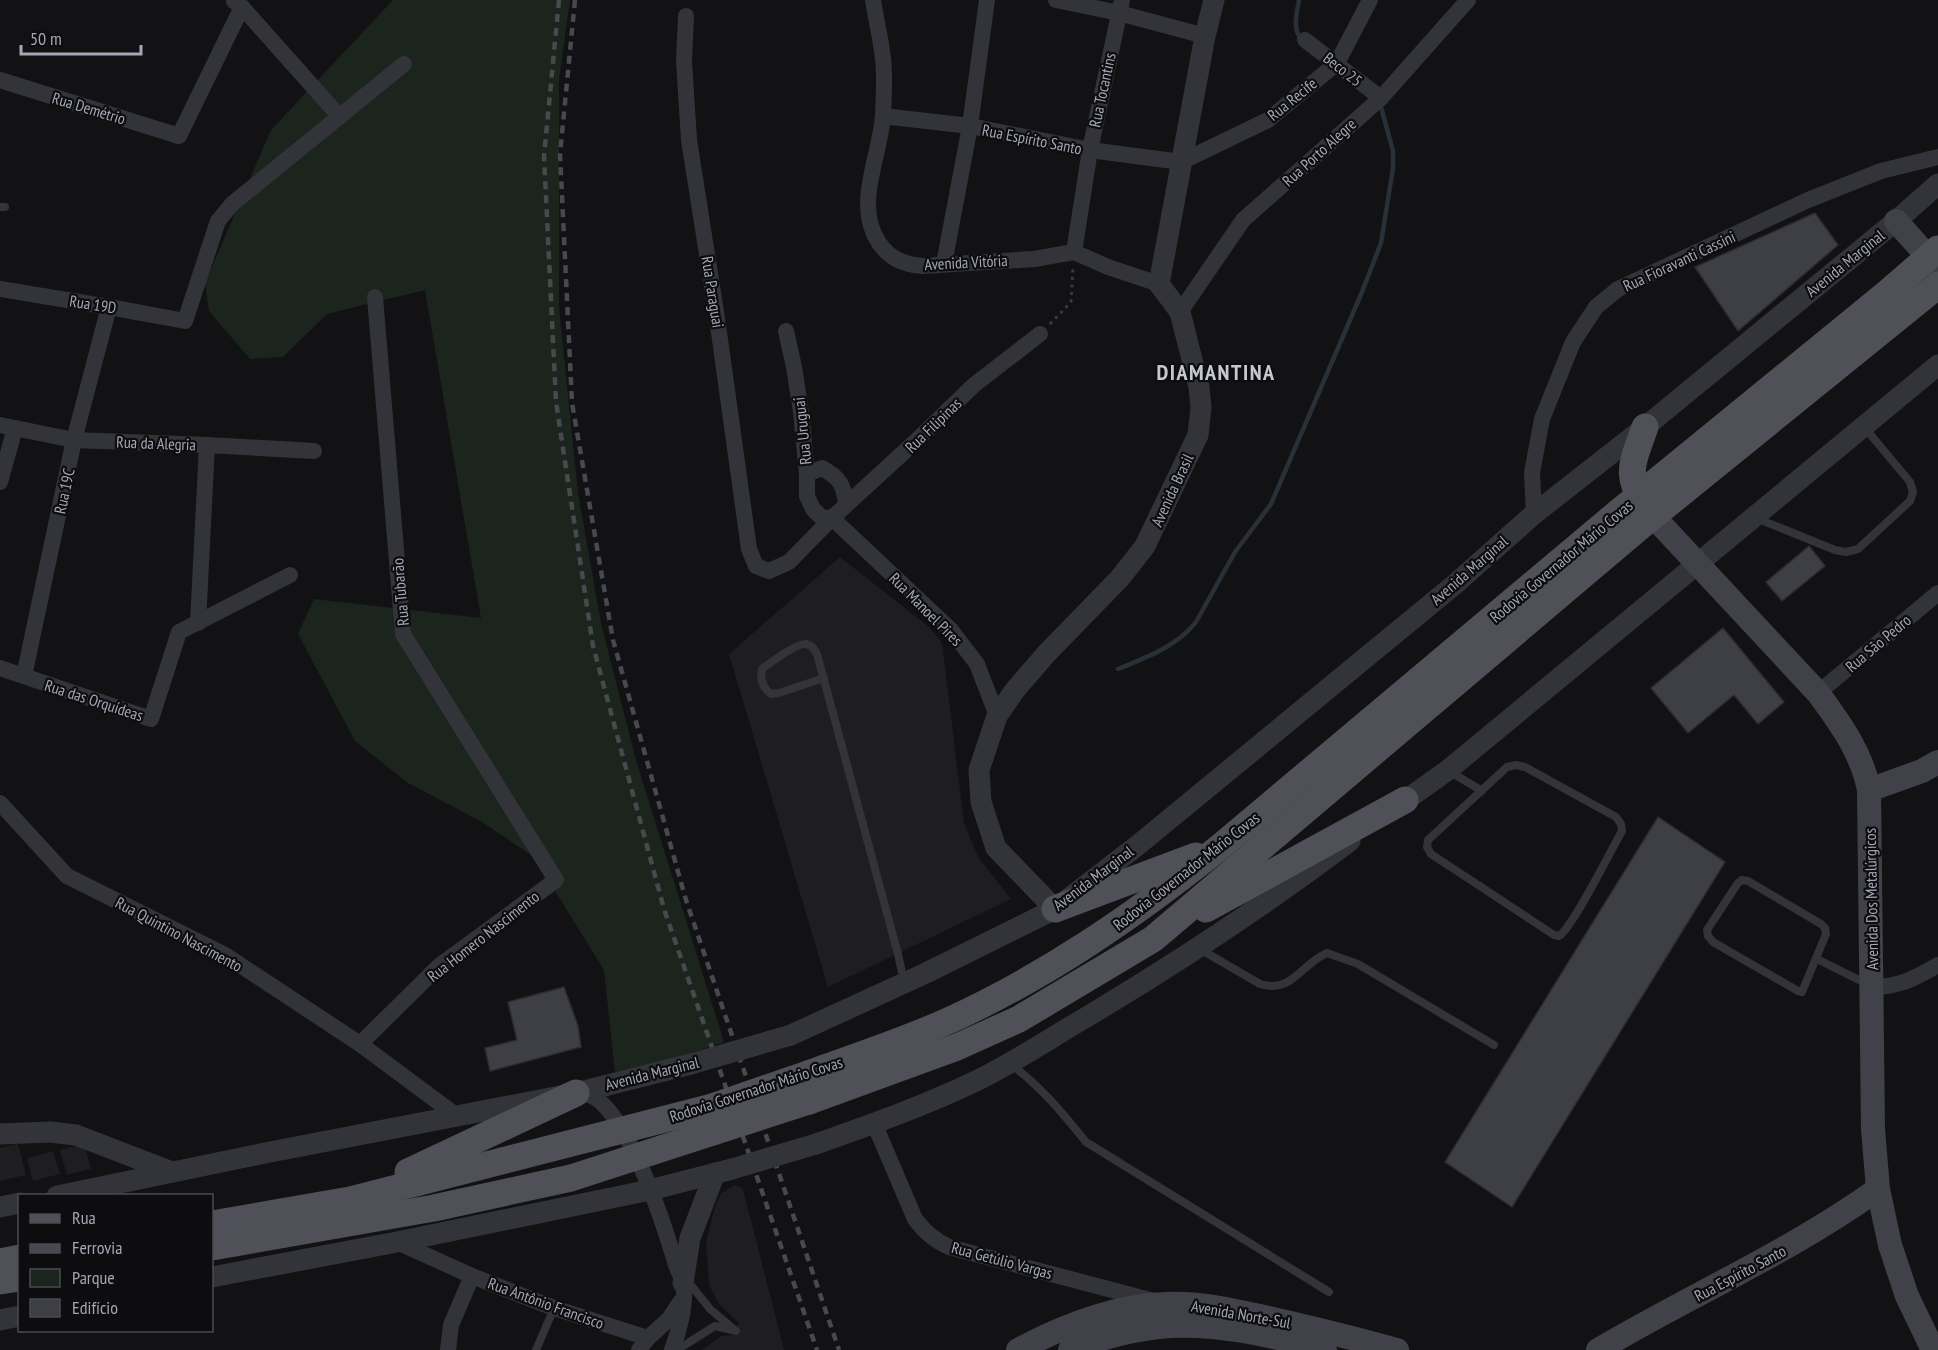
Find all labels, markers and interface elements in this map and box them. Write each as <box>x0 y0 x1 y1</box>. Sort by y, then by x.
scale bar <box>21 18 141 56</box>
text: 50 m <box>30 27 62 50</box>
street label: Beco 25 <box>1319 48 1367 90</box>
street label: Rua Tocantins <box>1084 51 1120 129</box>
street label: Rua Recife <box>1263 73 1321 125</box>
street label: Rua Demétrio <box>50 87 128 129</box>
street label: Rua Porto Alegre <box>1278 114 1360 190</box>
street label: Rua Espírito Santo <box>981 120 1084 158</box>
street label: Avenida Marginal <box>1802 225 1889 301</box>
street label: Rua Fioravanti Cassini <box>1620 226 1738 296</box>
street label: Avenida Vitória <box>924 250 1008 274</box>
street label: Rua Paraguai <box>697 255 729 329</box>
street label: Rua 19D <box>68 290 118 318</box>
district label: DIAMANTINA <box>1156 358 1276 386</box>
street label: Rua Filipinas <box>901 393 965 457</box>
street label: Rua Uruguai <box>789 396 815 466</box>
street label: Rua da Alegria <box>116 432 196 454</box>
street label: Avenida Brasil <box>1146 450 1198 530</box>
street label: Rua 19C <box>49 466 79 516</box>
street label: Rodovia Governador Mário Covas <box>1485 495 1637 627</box>
street label: Avenida Marginal <box>1426 531 1512 609</box>
street label: Rua Tubarão <box>387 557 413 627</box>
street label: Rua Manoel Pires <box>885 568 967 650</box>
street label: Rua São Pedro <box>1841 610 1915 676</box>
street label: Rua das Orquídeas <box>42 675 146 725</box>
street label: Rodovia Governador Mário Covas <box>1109 808 1263 934</box>
street label: Avenida Dos Metalúrgicos <box>1860 828 1882 970</box>
street label: Avenida Marginal <box>1049 841 1137 915</box>
street label: Rua Homero Nascimento <box>423 886 543 986</box>
street label: Rua Quintino Nascimento <box>112 892 246 976</box>
street label: Avenida Marginal <box>603 1052 701 1094</box>
street label: Rodovia Governador Mário Covas <box>667 1052 845 1126</box>
legend <box>18 1194 213 1332</box>
text: Rua <box>72 1206 96 1229</box>
text: Ferrovia <box>72 1236 122 1259</box>
street label: Rua Getúlio Vargas <box>949 1237 1055 1283</box>
street label: Rua Espírito Santo <box>1691 1240 1789 1306</box>
text: Parque <box>72 1266 115 1289</box>
street label: Rua Antônio Francisco <box>485 1273 607 1333</box>
street label: Avenida Norte-Sul <box>1190 1295 1292 1333</box>
text: Edifício <box>72 1296 118 1319</box>

